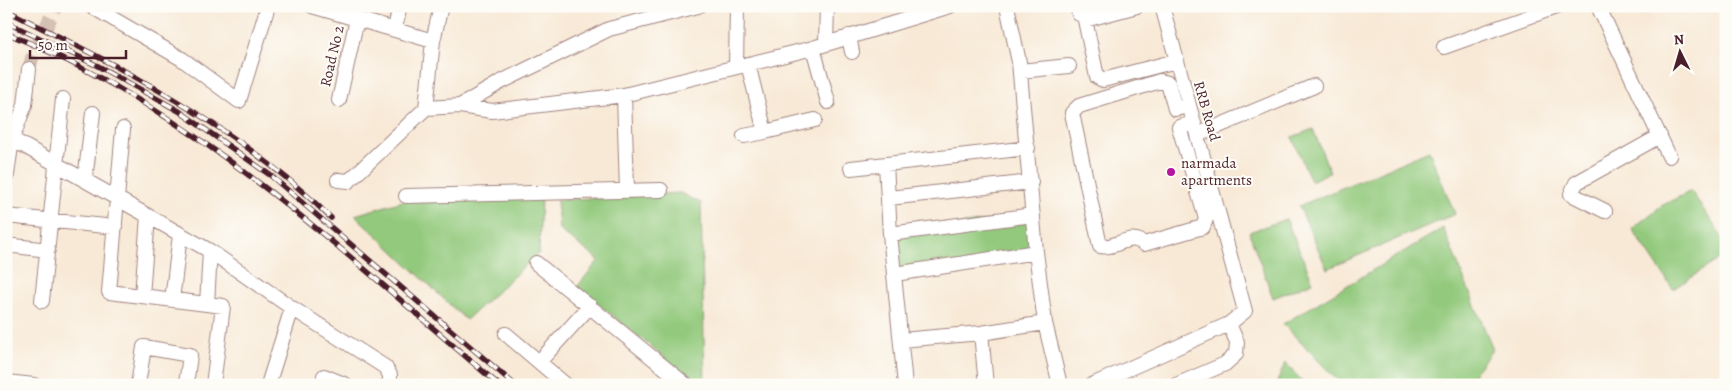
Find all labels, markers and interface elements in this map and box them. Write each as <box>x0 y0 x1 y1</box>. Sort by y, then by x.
street label: Road No 2 <box>315 23 349 89</box>
scale bar <box>30 28 126 60</box>
north arrow <box>1654 28 1704 78</box>
text: N <box>1673 30 1685 49</box>
text: 50 m <box>38 35 68 55</box>
street label: RRB Road <box>1189 79 1225 144</box>
place label: narmada apartments <box>1181 153 1252 190</box>
marker: narmada apartments <box>1165 166 1177 178</box>

